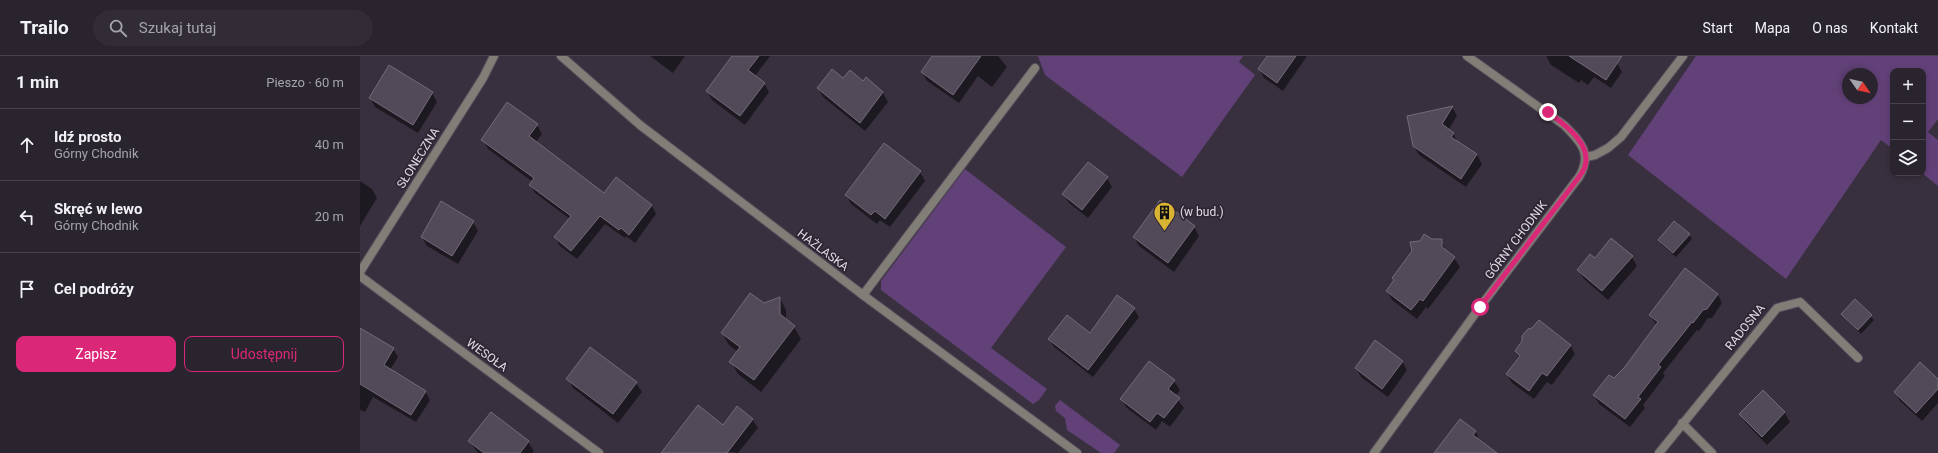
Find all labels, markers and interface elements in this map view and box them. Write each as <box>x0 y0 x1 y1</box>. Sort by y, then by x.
search box <box>93 10 373 46</box>
text: Trailo <box>20 16 69 39</box>
icon: search <box>107 17 129 39</box>
text: Szukaj tutaj <box>139 19 216 37</box>
text: Start <box>1703 20 1733 36</box>
text: Mapa <box>1755 20 1790 36</box>
text: O nas <box>1812 20 1848 36</box>
text: Kontakt <box>1870 20 1918 36</box>
north arrow <box>1842 68 1878 104</box>
map controls <box>1890 68 1926 176</box>
button: + <box>1890 68 1926 104</box>
text: 1 min <box>16 72 59 92</box>
text: Pieszo · 60 m <box>266 75 344 90</box>
route end <box>1539 103 1557 121</box>
button: − <box>1890 104 1926 140</box>
street label: SŁONECZNA <box>394 125 442 191</box>
text: Idź prosto <box>54 128 121 146</box>
icon: ahead <box>16 134 38 156</box>
text: 40 m <box>315 137 344 152</box>
button: layers <box>1890 140 1926 176</box>
text: Górny Chodnik <box>54 146 139 161</box>
street label: GÓRNY CHODNIK <box>1481 197 1550 282</box>
building icon: (w bud.) <box>1151 199 1177 232</box>
text: Skręć w lewo <box>54 200 143 218</box>
place label: (w bud.) <box>1180 205 1224 219</box>
icon: left <box>16 206 38 228</box>
text: 20 m <box>315 209 344 224</box>
text: Górny Chodnik <box>54 218 139 233</box>
street label: HAŻLASKA <box>795 225 852 274</box>
icon: arrive <box>16 278 38 300</box>
text: Cel podróży <box>54 280 134 298</box>
route start <box>1471 298 1489 316</box>
street label: RADOSNA <box>1722 301 1768 353</box>
street label: WESOŁA <box>464 335 510 375</box>
button: Zapisz <box>16 336 176 372</box>
button: Udostępnij <box>184 336 344 372</box>

